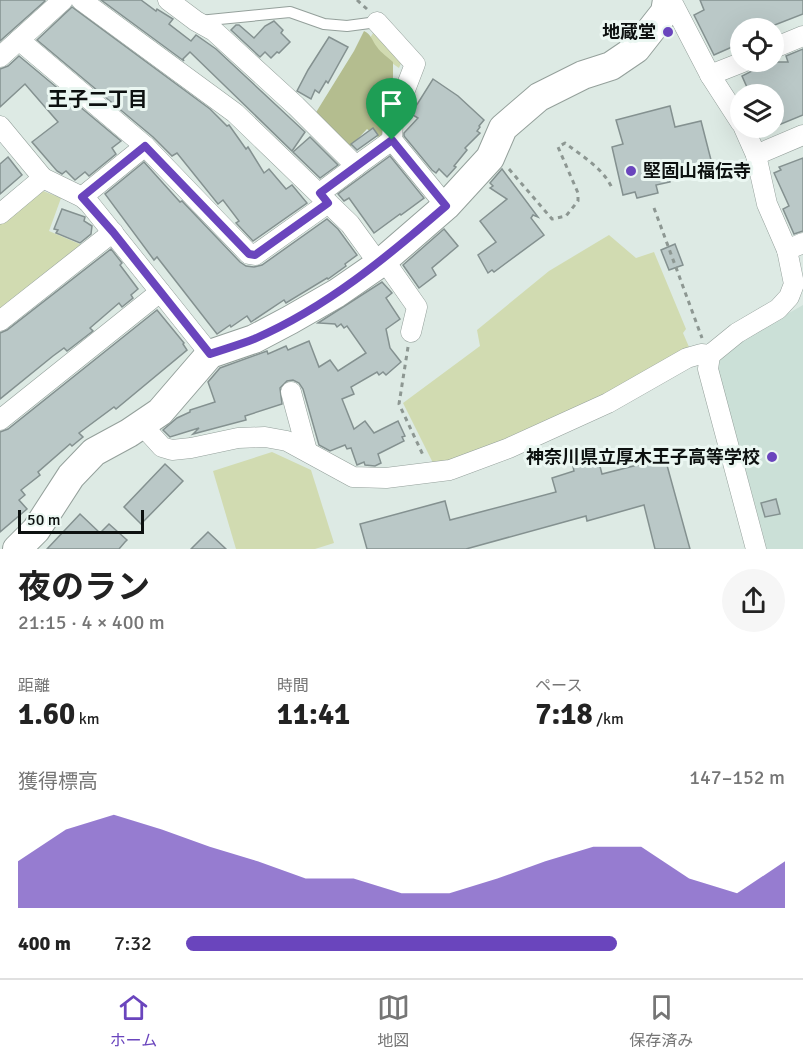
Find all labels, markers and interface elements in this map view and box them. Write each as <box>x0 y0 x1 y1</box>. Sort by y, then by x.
map controls <box>730 18 784 138</box>
button: locate <box>730 18 784 72</box>
place label: 地蔵堂 <box>602 21 656 43</box>
marker: 地蔵堂 <box>661 25 675 39</box>
pin <box>366 78 417 140</box>
button: layers <box>730 84 784 138</box>
district label: 王子二丁目 <box>48 87 148 112</box>
icon: arrive <box>375 87 408 120</box>
place label: 堅固山福伝寺 <box>643 160 751 182</box>
marker: 堅固山福伝寺 <box>624 164 638 178</box>
place label: 神奈川県立厚木王子高等学校 <box>526 446 760 468</box>
marker: 神奈川県立厚木王子高等学校 <box>765 450 779 464</box>
scale bar <box>18 507 144 534</box>
text: 50 m <box>27 510 61 530</box>
text: 夜のラン <box>18 567 150 608</box>
button: share <box>722 569 785 632</box>
text: 21:15 · 4 × 400 m <box>18 610 165 635</box>
text: 距離 <box>18 676 50 696</box>
text: 時間 <box>277 676 309 696</box>
text: ペース <box>535 676 583 696</box>
text: 1.60 <box>18 696 75 733</box>
text: 11:41 <box>277 696 350 733</box>
text: 7:18 <box>535 696 593 733</box>
text: km <box>75 709 100 729</box>
text: /km <box>593 709 624 729</box>
text: 147–152 m <box>689 765 785 790</box>
text: 獲得標高 <box>18 769 98 794</box>
text: 400 m <box>18 931 71 956</box>
text: 7:32 <box>114 931 152 956</box>
tab: ホーム <box>110 991 157 1051</box>
tab: 地図 <box>377 991 410 1051</box>
tab: 保存済み <box>629 991 693 1051</box>

